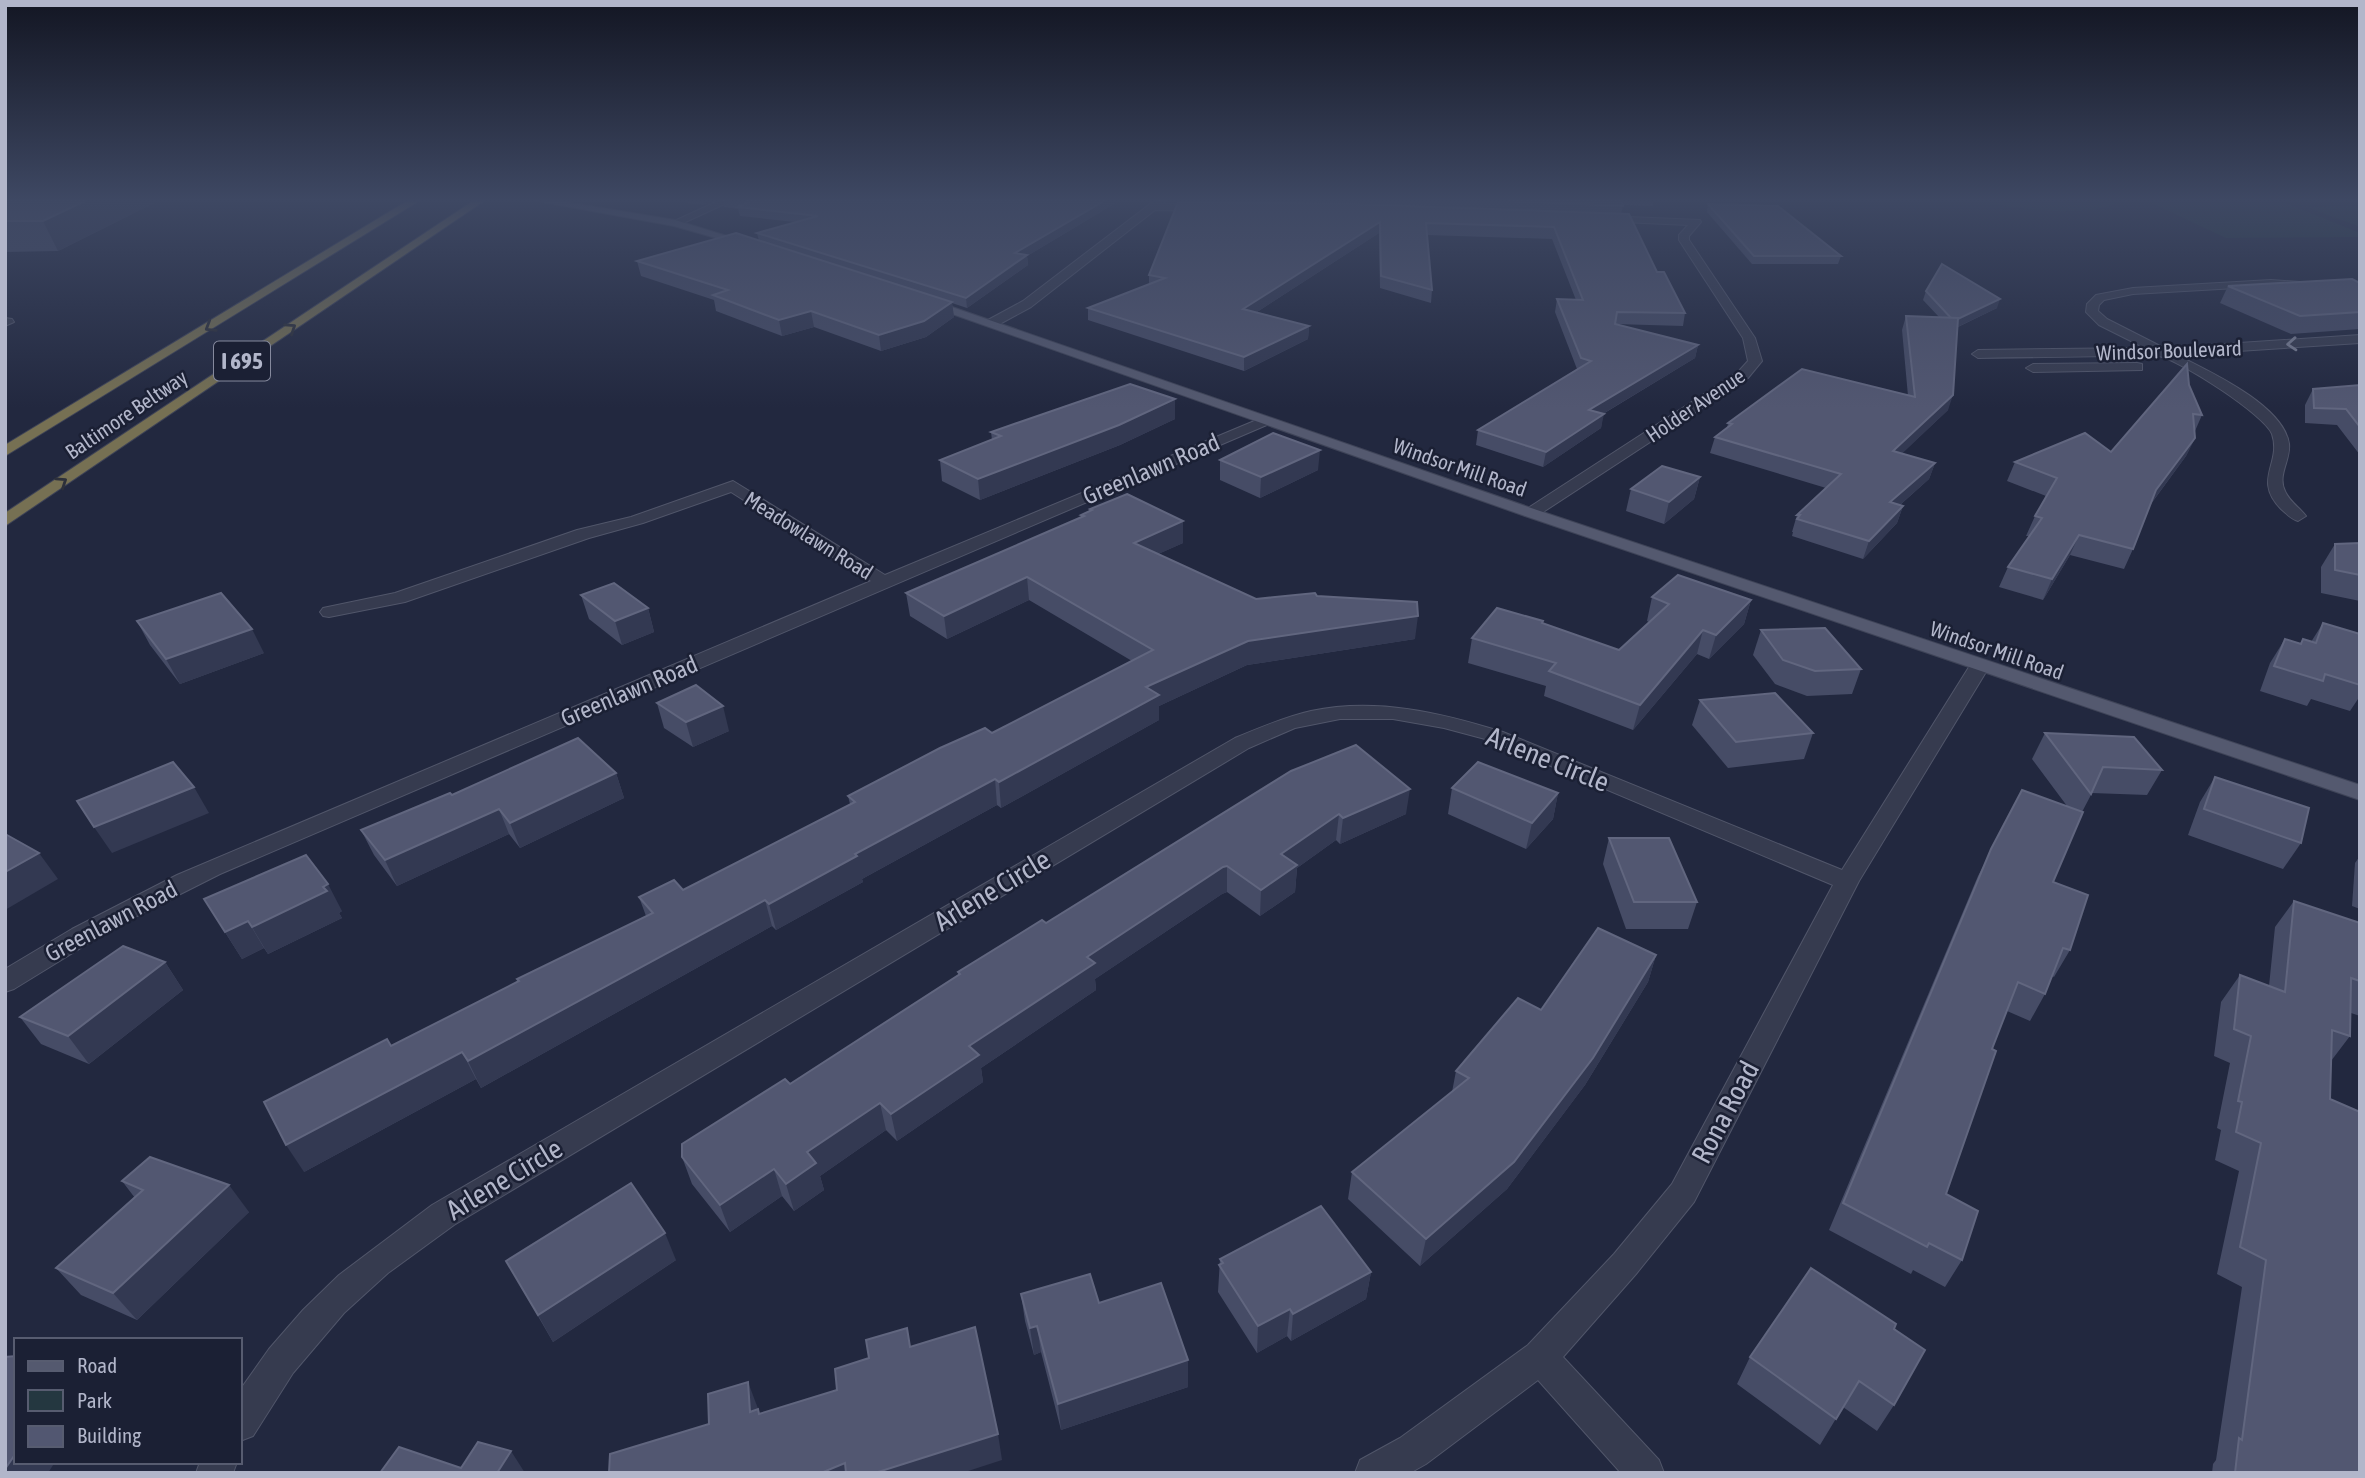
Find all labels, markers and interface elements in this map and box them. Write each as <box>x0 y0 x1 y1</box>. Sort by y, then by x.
one-way arrow <box>205 318 218 331</box>
one-way arrow <box>283 324 296 336</box>
street label: Windsor Boulevard <box>2096 335 2242 365</box>
one-way arrow <box>2286 336 2297 351</box>
road number: I 695 <box>214 342 270 380</box>
street label: Holder Avenue <box>1641 363 1749 447</box>
street label: Baltimore Beltway <box>61 364 192 464</box>
street label: Greenlawn Road <box>1079 428 1223 510</box>
street label: Windsor Mill Road <box>1390 433 1530 501</box>
one-way arrow <box>54 478 67 491</box>
street label: Meadowlawn Road <box>741 486 877 584</box>
street label: Windsor Mill Road <box>1927 616 2067 684</box>
street label: Greenlawn Road <box>557 650 701 732</box>
street label: Arlene Circle <box>1482 720 1614 798</box>
street label: Arlene Circle <box>928 843 1056 937</box>
street label: Greenlawn Road <box>40 875 182 967</box>
street label: Rona Road <box>1685 1055 1765 1169</box>
street label: Arlene Circle <box>440 1132 568 1226</box>
legend <box>14 1338 242 1464</box>
text: Road <box>77 1353 117 1377</box>
text: Park <box>77 1388 112 1412</box>
text: Building <box>77 1423 141 1447</box>

